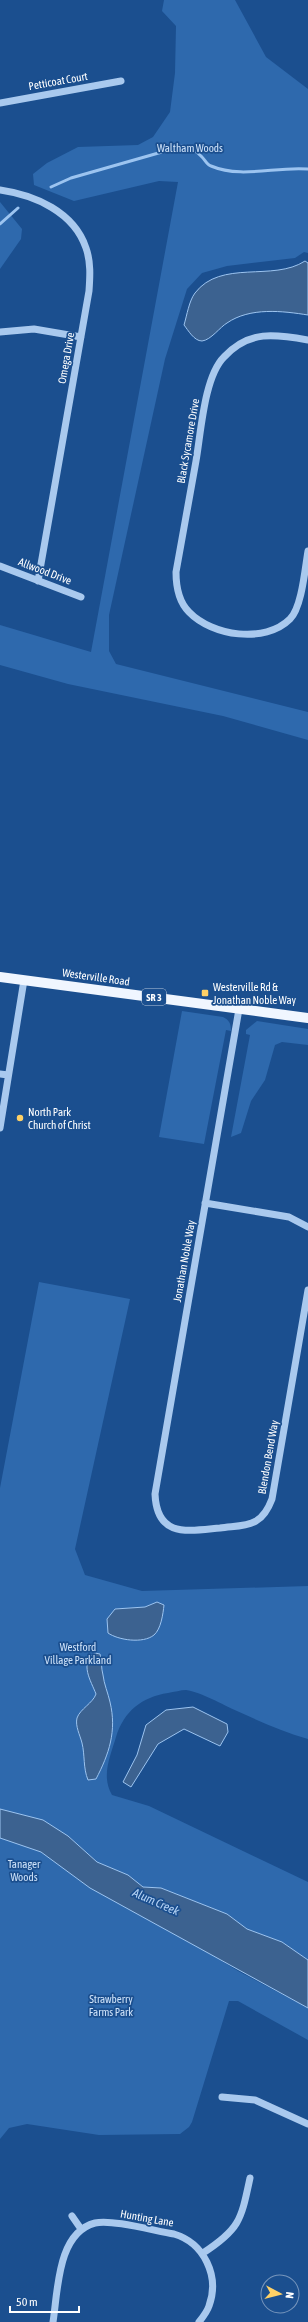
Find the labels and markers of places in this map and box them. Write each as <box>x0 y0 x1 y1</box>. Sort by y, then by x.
place label: Westerville Rd & Jonathan Noble Way <box>213 981 297 1006</box>
marker: Westerville Rd & Jonathan Noble Way <box>200 988 210 998</box>
place label: North Park Church of Christ <box>28 1106 91 1131</box>
marker: North Park Church of Christ <box>15 1113 25 1123</box>

